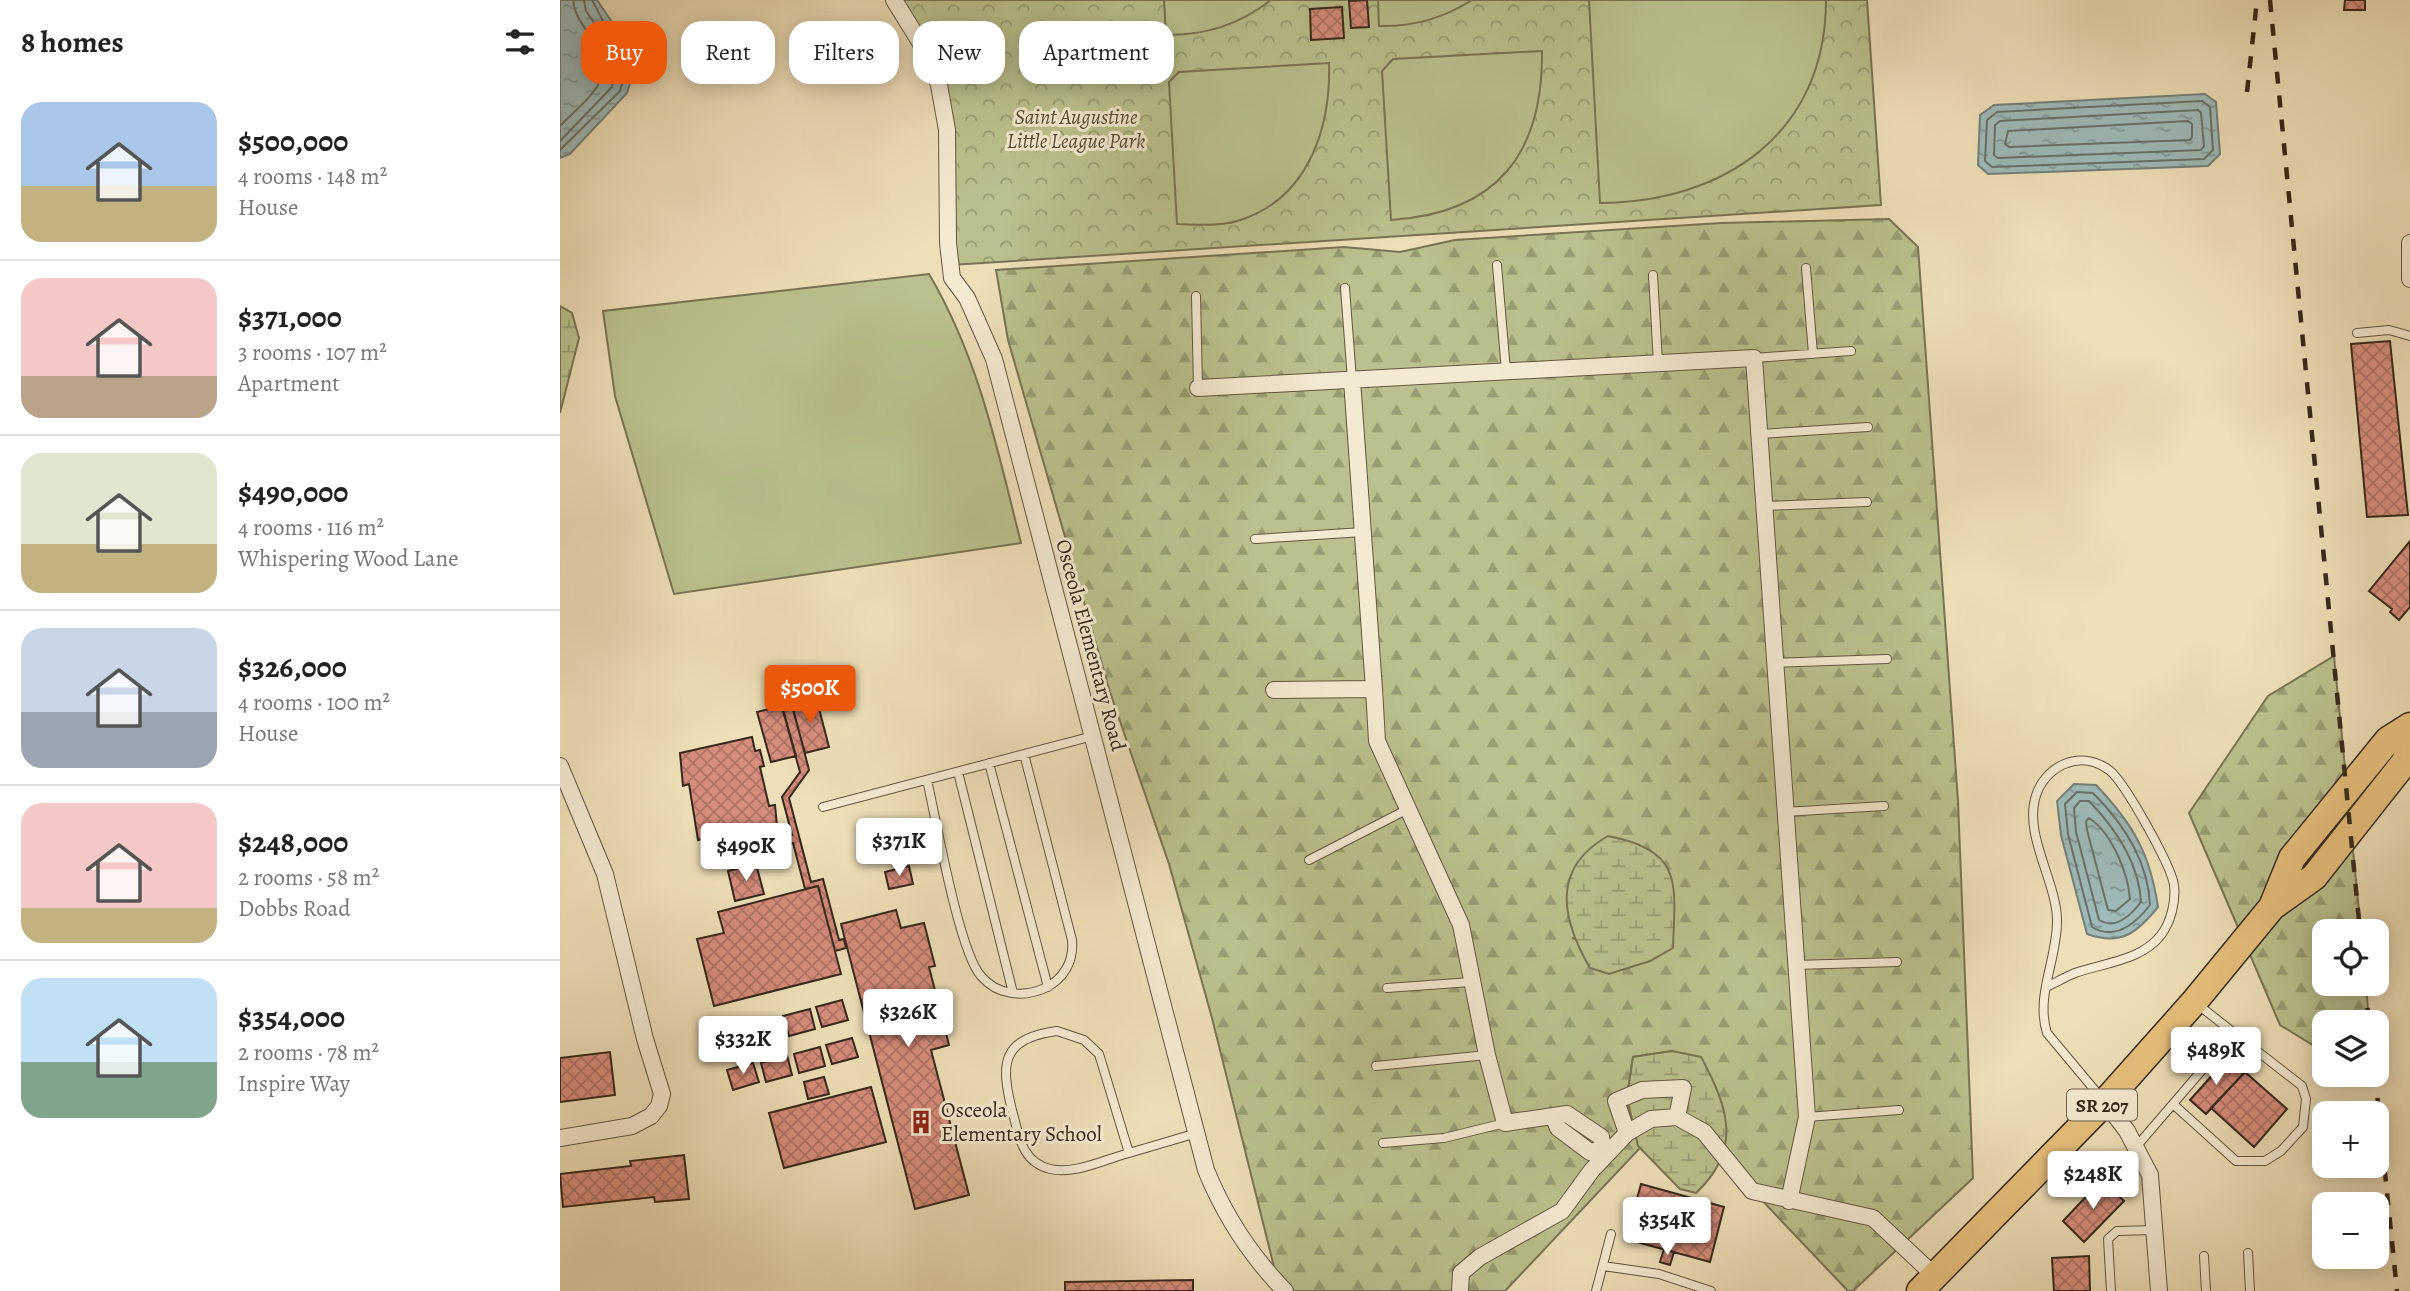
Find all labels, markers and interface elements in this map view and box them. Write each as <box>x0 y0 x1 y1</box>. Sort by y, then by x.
chip: Buy <box>581 21 667 84</box>
chip: Rent <box>681 21 775 84</box>
chip: Filters <box>789 21 899 84</box>
chip: New <box>913 21 1005 84</box>
chip: Apartment <box>1019 21 1174 84</box>
text: 8 homes <box>21 22 124 62</box>
icon: filters <box>501 23 539 61</box>
park label: Saint Augustine Little League Park <box>1007 103 1145 155</box>
text: $500,000 <box>238 121 348 161</box>
icon: home <box>77 130 161 214</box>
text: 4 rooms · 148 m² <box>238 161 387 192</box>
text: House <box>238 192 298 223</box>
text: $371,000 <box>238 297 342 337</box>
icon: home <box>77 306 161 390</box>
text: 3 rooms · 107 m² <box>238 337 387 368</box>
text: Apartment <box>238 368 340 399</box>
text: $490,000 <box>238 472 348 512</box>
icon: home <box>77 481 161 565</box>
text: 4 rooms · 116 m² <box>238 512 384 543</box>
street label: Osceola Elementary Road <box>1049 536 1133 755</box>
text: Whispering Wood Lane <box>238 543 458 574</box>
text: $326,000 <box>238 647 347 687</box>
icon: home <box>77 656 161 740</box>
pin: $500K <box>761 666 859 725</box>
text: $500K <box>781 672 839 703</box>
text: 4 rooms · 100 m² <box>238 687 390 718</box>
text: House <box>238 718 298 749</box>
pin: $371K <box>850 818 948 878</box>
text: $248,000 <box>238 822 348 862</box>
pin: $490K <box>697 824 795 883</box>
text: $371K <box>872 825 926 856</box>
text: $490K <box>717 830 775 861</box>
icon: home <box>77 831 161 915</box>
text: 2 rooms · 58 m² <box>238 862 379 893</box>
text: Dobbs Road <box>238 893 351 924</box>
map controls <box>2312 919 2389 1269</box>
button: locate <box>2312 919 2389 996</box>
pin: $326K <box>859 990 957 1049</box>
text: $326K <box>879 996 937 1027</box>
text: $354,000 <box>238 997 345 1037</box>
icon: home <box>77 1006 161 1090</box>
button: layers <box>2312 1010 2389 1087</box>
pin: $332K <box>694 1016 792 1076</box>
text: $332K <box>715 1023 771 1054</box>
pin: $489K <box>2167 1028 2265 1087</box>
text: $489K <box>2187 1034 2245 1065</box>
text: 2 rooms · 78 m² <box>238 1037 379 1068</box>
text: Inspire Way <box>238 1068 350 1099</box>
road number: SR 207 <box>2067 1090 2137 1120</box>
place label: Osceola Elementary School <box>941 1096 1102 1148</box>
button: + <box>2312 1101 2389 1178</box>
building icon: Osceola Elementary School <box>907 1108 935 1136</box>
pin: $248K <box>2044 1152 2142 1211</box>
text: $248K <box>2064 1158 2122 1189</box>
button: − <box>2312 1192 2389 1269</box>
pin: $354K <box>1618 1198 1716 1257</box>
text: $354K <box>1639 1204 1695 1235</box>

